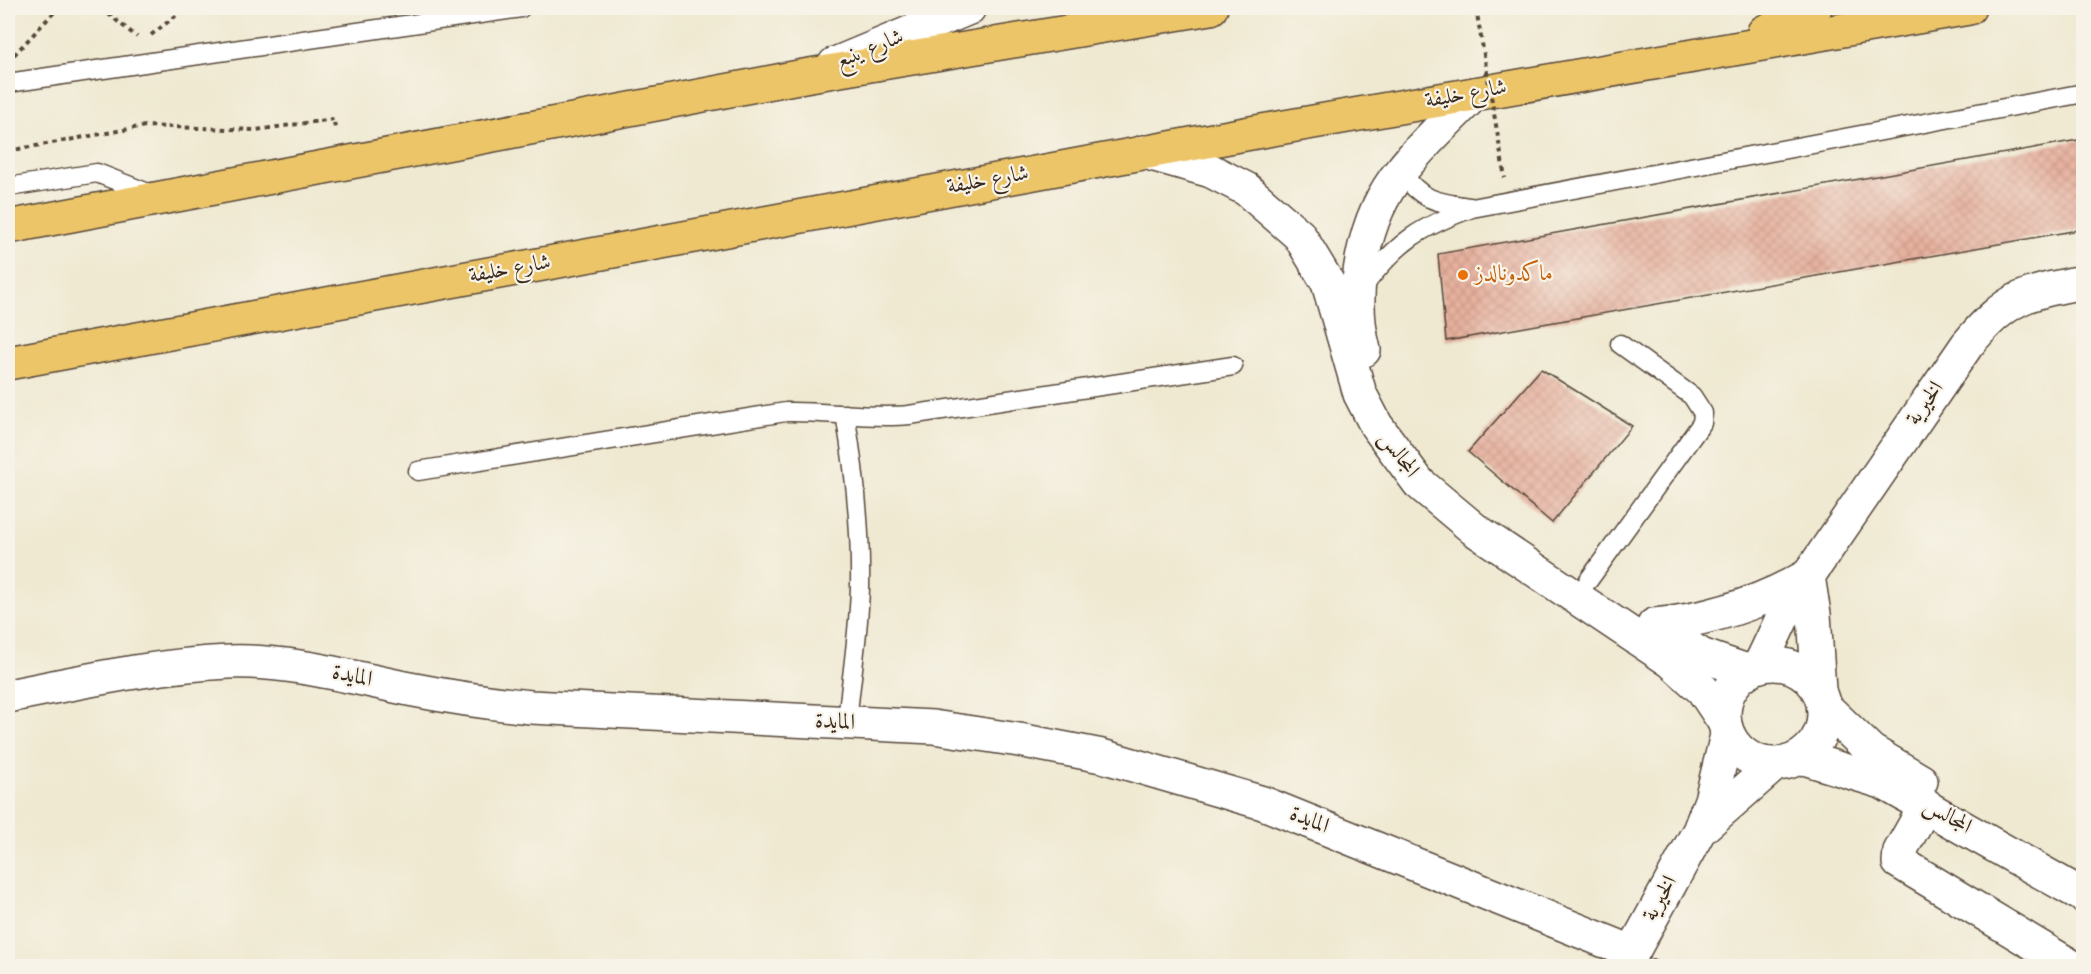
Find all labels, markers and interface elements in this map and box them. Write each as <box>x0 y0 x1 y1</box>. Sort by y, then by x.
street label: شارع ينبع <box>831 22 909 79</box>
street label: شارع خليفة <box>1423 72 1509 118</box>
street label: شارع خليفة <box>945 158 1031 204</box>
street label: شارع خليفة <box>467 247 553 293</box>
place label: ماكدونالدز <box>1473 259 1553 291</box>
marker: ماكدونالدز <box>1456 268 1470 282</box>
street label: الخيرية <box>1899 375 1953 433</box>
street label: المجالس <box>1370 425 1426 485</box>
street label: المايدة <box>329 657 375 697</box>
street label: المايدة <box>814 706 856 740</box>
street label: المجالس <box>1917 791 1977 843</box>
street label: المايدة <box>1284 799 1334 843</box>
street label: الخيرية <box>1635 870 1687 928</box>

